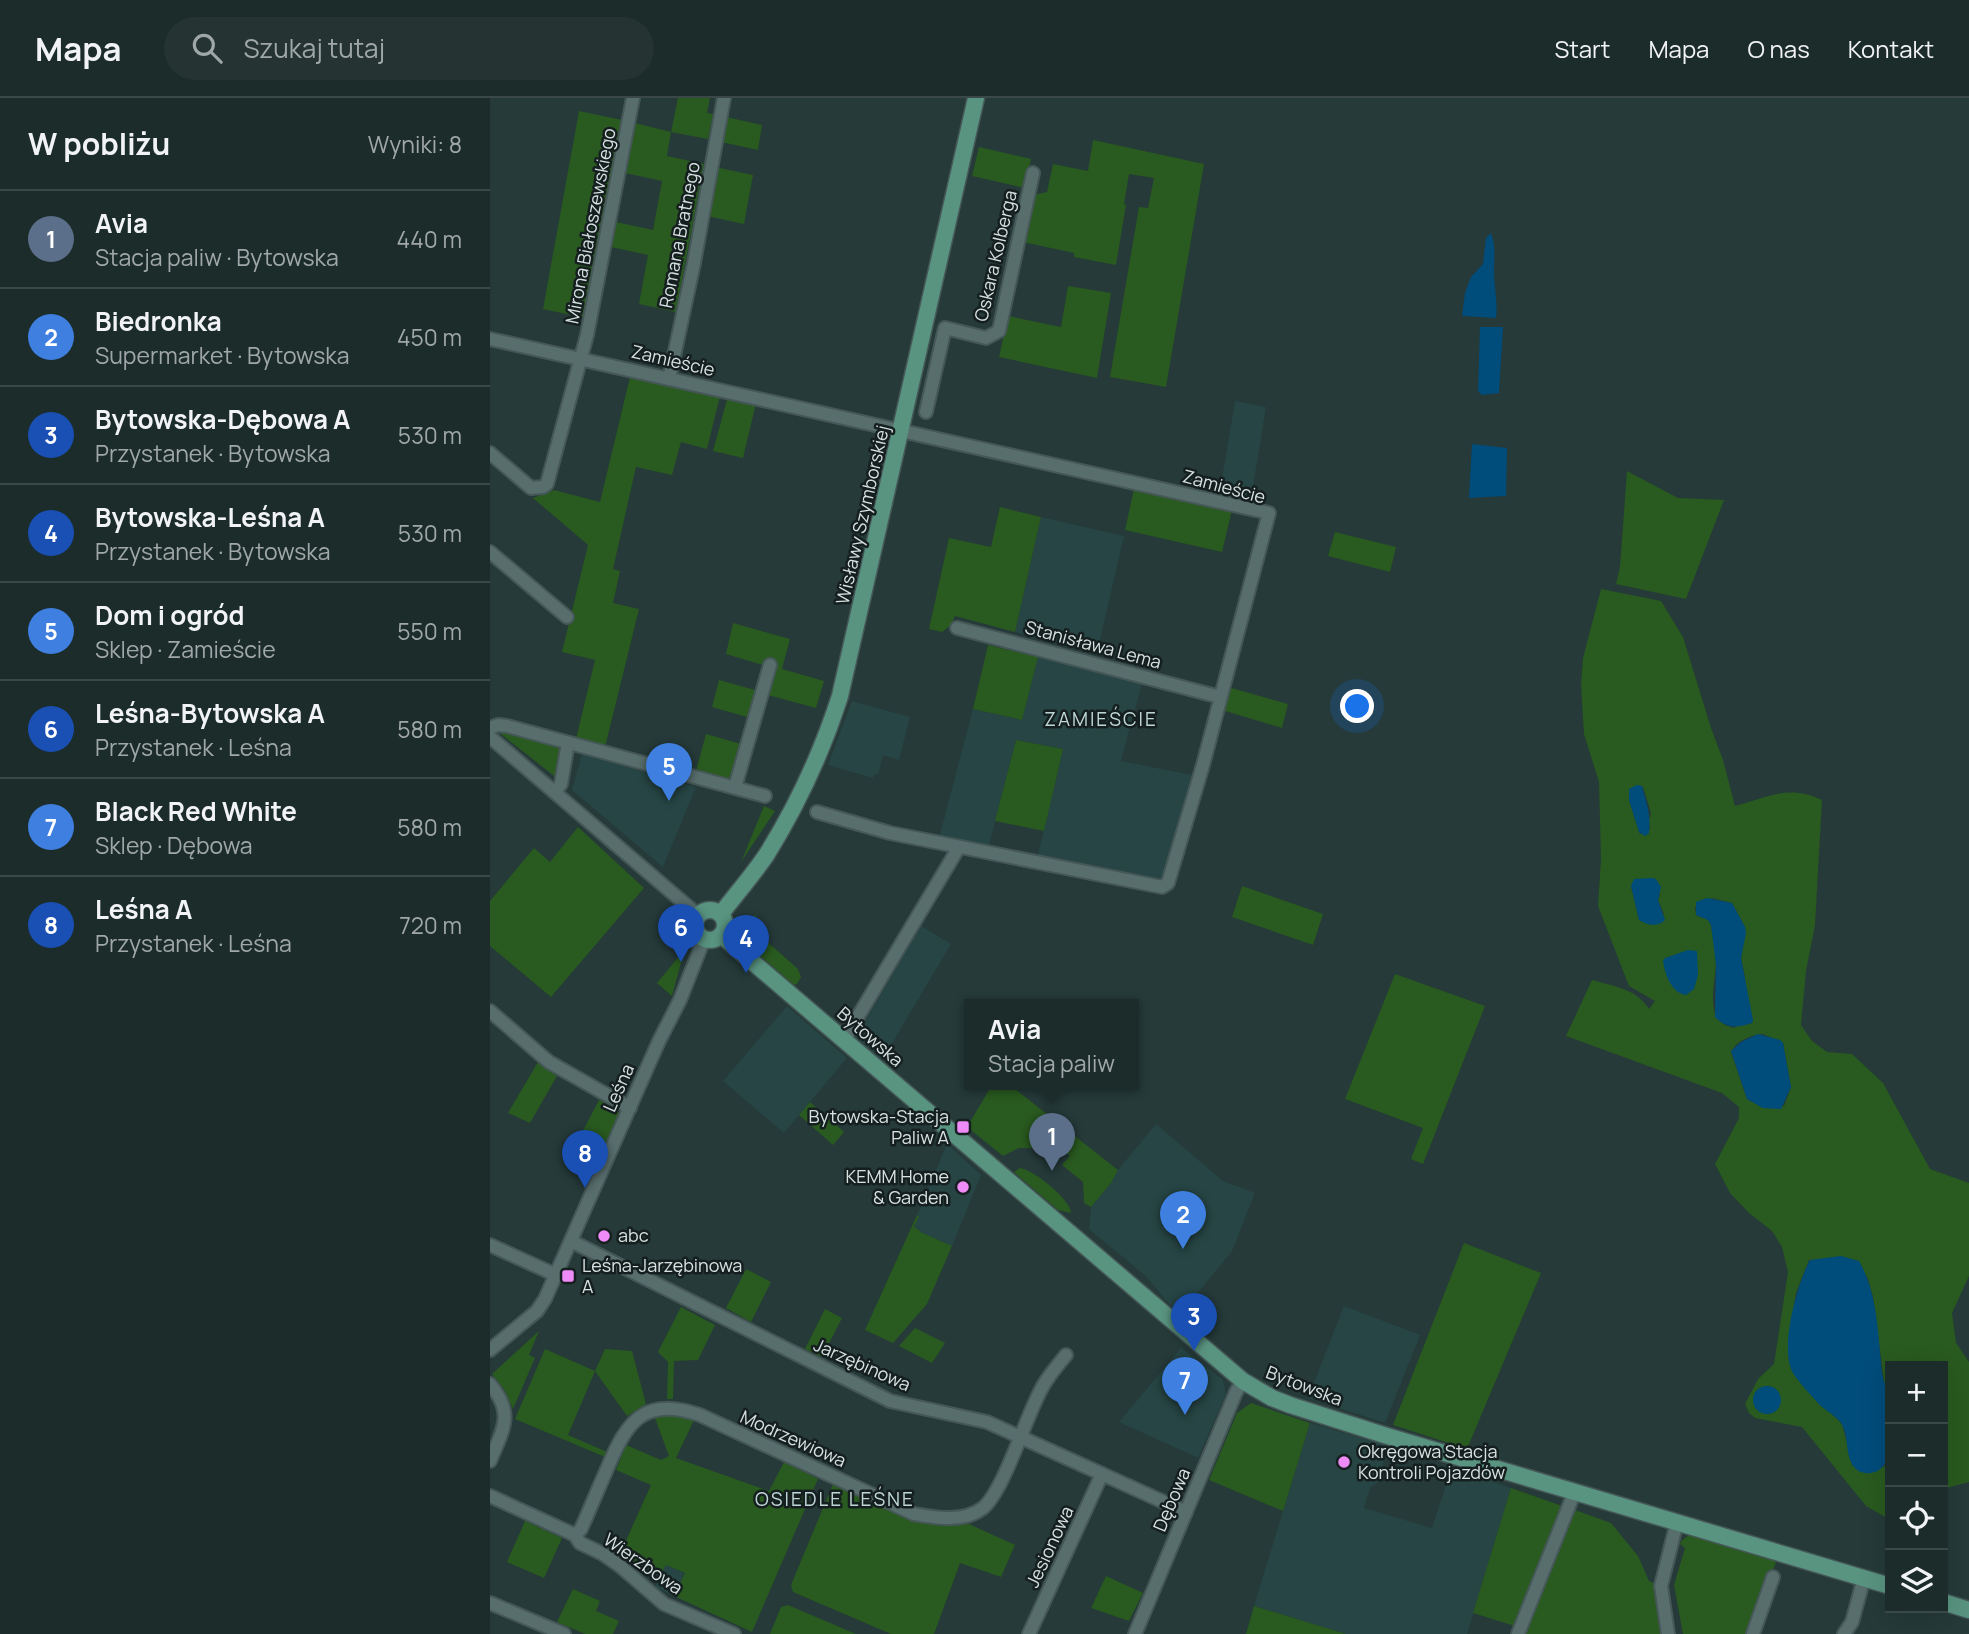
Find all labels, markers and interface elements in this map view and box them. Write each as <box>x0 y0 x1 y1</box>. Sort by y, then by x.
search box <box>164 17 654 80</box>
text: Mapa <box>35 26 122 71</box>
icon: search <box>188 29 226 67</box>
text: Szukaj tutaj <box>244 30 385 66</box>
text: Start <box>1554 32 1610 65</box>
text: Mapa <box>1648 32 1709 65</box>
text: O nas <box>1747 32 1810 65</box>
text: Kontakt <box>1848 32 1934 65</box>
text: W pobliżu <box>28 123 170 164</box>
street label: Mirona Białoszewskiego <box>559 126 621 326</box>
text: Wyniki: 8 <box>368 128 462 160</box>
street label: Romana Bratnego <box>653 160 705 310</box>
street label: Oskara Kolberga <box>968 188 1022 324</box>
text: Avia <box>95 205 148 241</box>
text: 1 <box>46 223 56 255</box>
text: 440 m <box>397 223 462 255</box>
text: Stacja paliw · Bytowska <box>95 241 339 273</box>
text: Biedronka <box>95 303 222 339</box>
text: 2 <box>44 321 58 353</box>
text: 450 m <box>397 321 462 353</box>
text: Supermarket · Bytowska <box>95 339 350 371</box>
street label: Zamieście <box>629 339 717 381</box>
text: Bytowska-Dębowa A <box>95 401 351 437</box>
text: 3 <box>44 419 58 451</box>
text: 530 m <box>398 419 462 451</box>
street label: Wisławy Szymborskiej <box>830 423 894 607</box>
text: Przystanek · Bytowska <box>95 437 331 469</box>
street label: Zamieście <box>1180 463 1268 509</box>
text: Bytowska-Leśna A <box>95 499 325 535</box>
text: 4 <box>44 517 58 549</box>
text: 530 m <box>398 517 462 549</box>
text: Przystanek · Bytowska <box>95 535 331 567</box>
text: Dom i ogród <box>95 597 245 633</box>
street label: Stanisława Lema <box>1022 614 1164 674</box>
text: 5 <box>44 615 58 647</box>
text: 550 m <box>397 615 462 647</box>
text: Sklep · Zamieście <box>95 633 276 665</box>
your location <box>1340 689 1374 723</box>
text: Leśna-Bytowska A <box>95 695 325 731</box>
district label: ZAMIEŚCIE <box>1044 706 1158 732</box>
text: 6 <box>44 713 58 745</box>
text: 580 m <box>397 713 462 745</box>
text: Przystanek · Leśna <box>95 731 292 763</box>
pin: 5 <box>646 743 692 801</box>
text: Black Red White <box>95 793 297 829</box>
text: 7 <box>45 811 57 843</box>
text: 580 m <box>397 811 462 843</box>
text: Sklep · Dębowa <box>95 829 252 861</box>
text: Leśna A <box>95 891 192 927</box>
pin: 6 <box>658 904 704 962</box>
text: 8 <box>44 909 58 941</box>
text: 720 m <box>399 909 462 941</box>
pin: 4 <box>723 915 769 973</box>
text: Przystanek · Leśna <box>95 927 292 959</box>
popup <box>964 999 1139 1090</box>
street label: Bytowska <box>833 1001 909 1072</box>
text: Avia <box>988 1011 1041 1047</box>
text: Stacja paliw <box>988 1047 1115 1079</box>
street label: Leśna <box>597 1060 639 1115</box>
place label: Bytowska-Stacja Paliw A <box>808 1104 950 1149</box>
pin: 1 <box>1029 1113 1075 1171</box>
marker: Bytowska-Stacja Paliw A <box>955 1119 971 1135</box>
pin: 8 <box>562 1130 608 1188</box>
place label: KEMM Home & Garden <box>846 1164 949 1209</box>
marker: KEMM Home & Garden <box>955 1179 971 1195</box>
pin: 2 <box>1160 1191 1206 1249</box>
place label: abc <box>618 1223 649 1247</box>
marker: abc <box>596 1228 612 1244</box>
place label: Leśna-Jarzębinowa A <box>582 1253 742 1298</box>
marker: Leśna-Jarzębinowa A <box>560 1268 576 1284</box>
pin: 3 <box>1171 1293 1217 1351</box>
street label: Jarzębinowa <box>810 1332 915 1396</box>
pin: 7 <box>1162 1357 1208 1415</box>
street label: Bytowska <box>1263 1359 1346 1411</box>
map controls <box>1885 1361 1948 1613</box>
button: + <box>1885 1361 1948 1424</box>
street label: Modrzewiowa <box>737 1404 850 1472</box>
button: − <box>1885 1424 1948 1487</box>
place label: Okręgowa Stacja Kontroli Pojazdów <box>1358 1439 1505 1484</box>
marker: Okręgowa Stacja Kontroli Pojazdów <box>1336 1454 1352 1470</box>
street label: Dębowa <box>1147 1464 1195 1535</box>
district label: OSIEDLE LEŚNE <box>755 1486 915 1512</box>
button: locate <box>1885 1487 1948 1550</box>
street label: Jesionowa <box>1020 1502 1078 1591</box>
street label: Wierzbowa <box>599 1527 688 1599</box>
button: layers <box>1885 1550 1948 1613</box>

